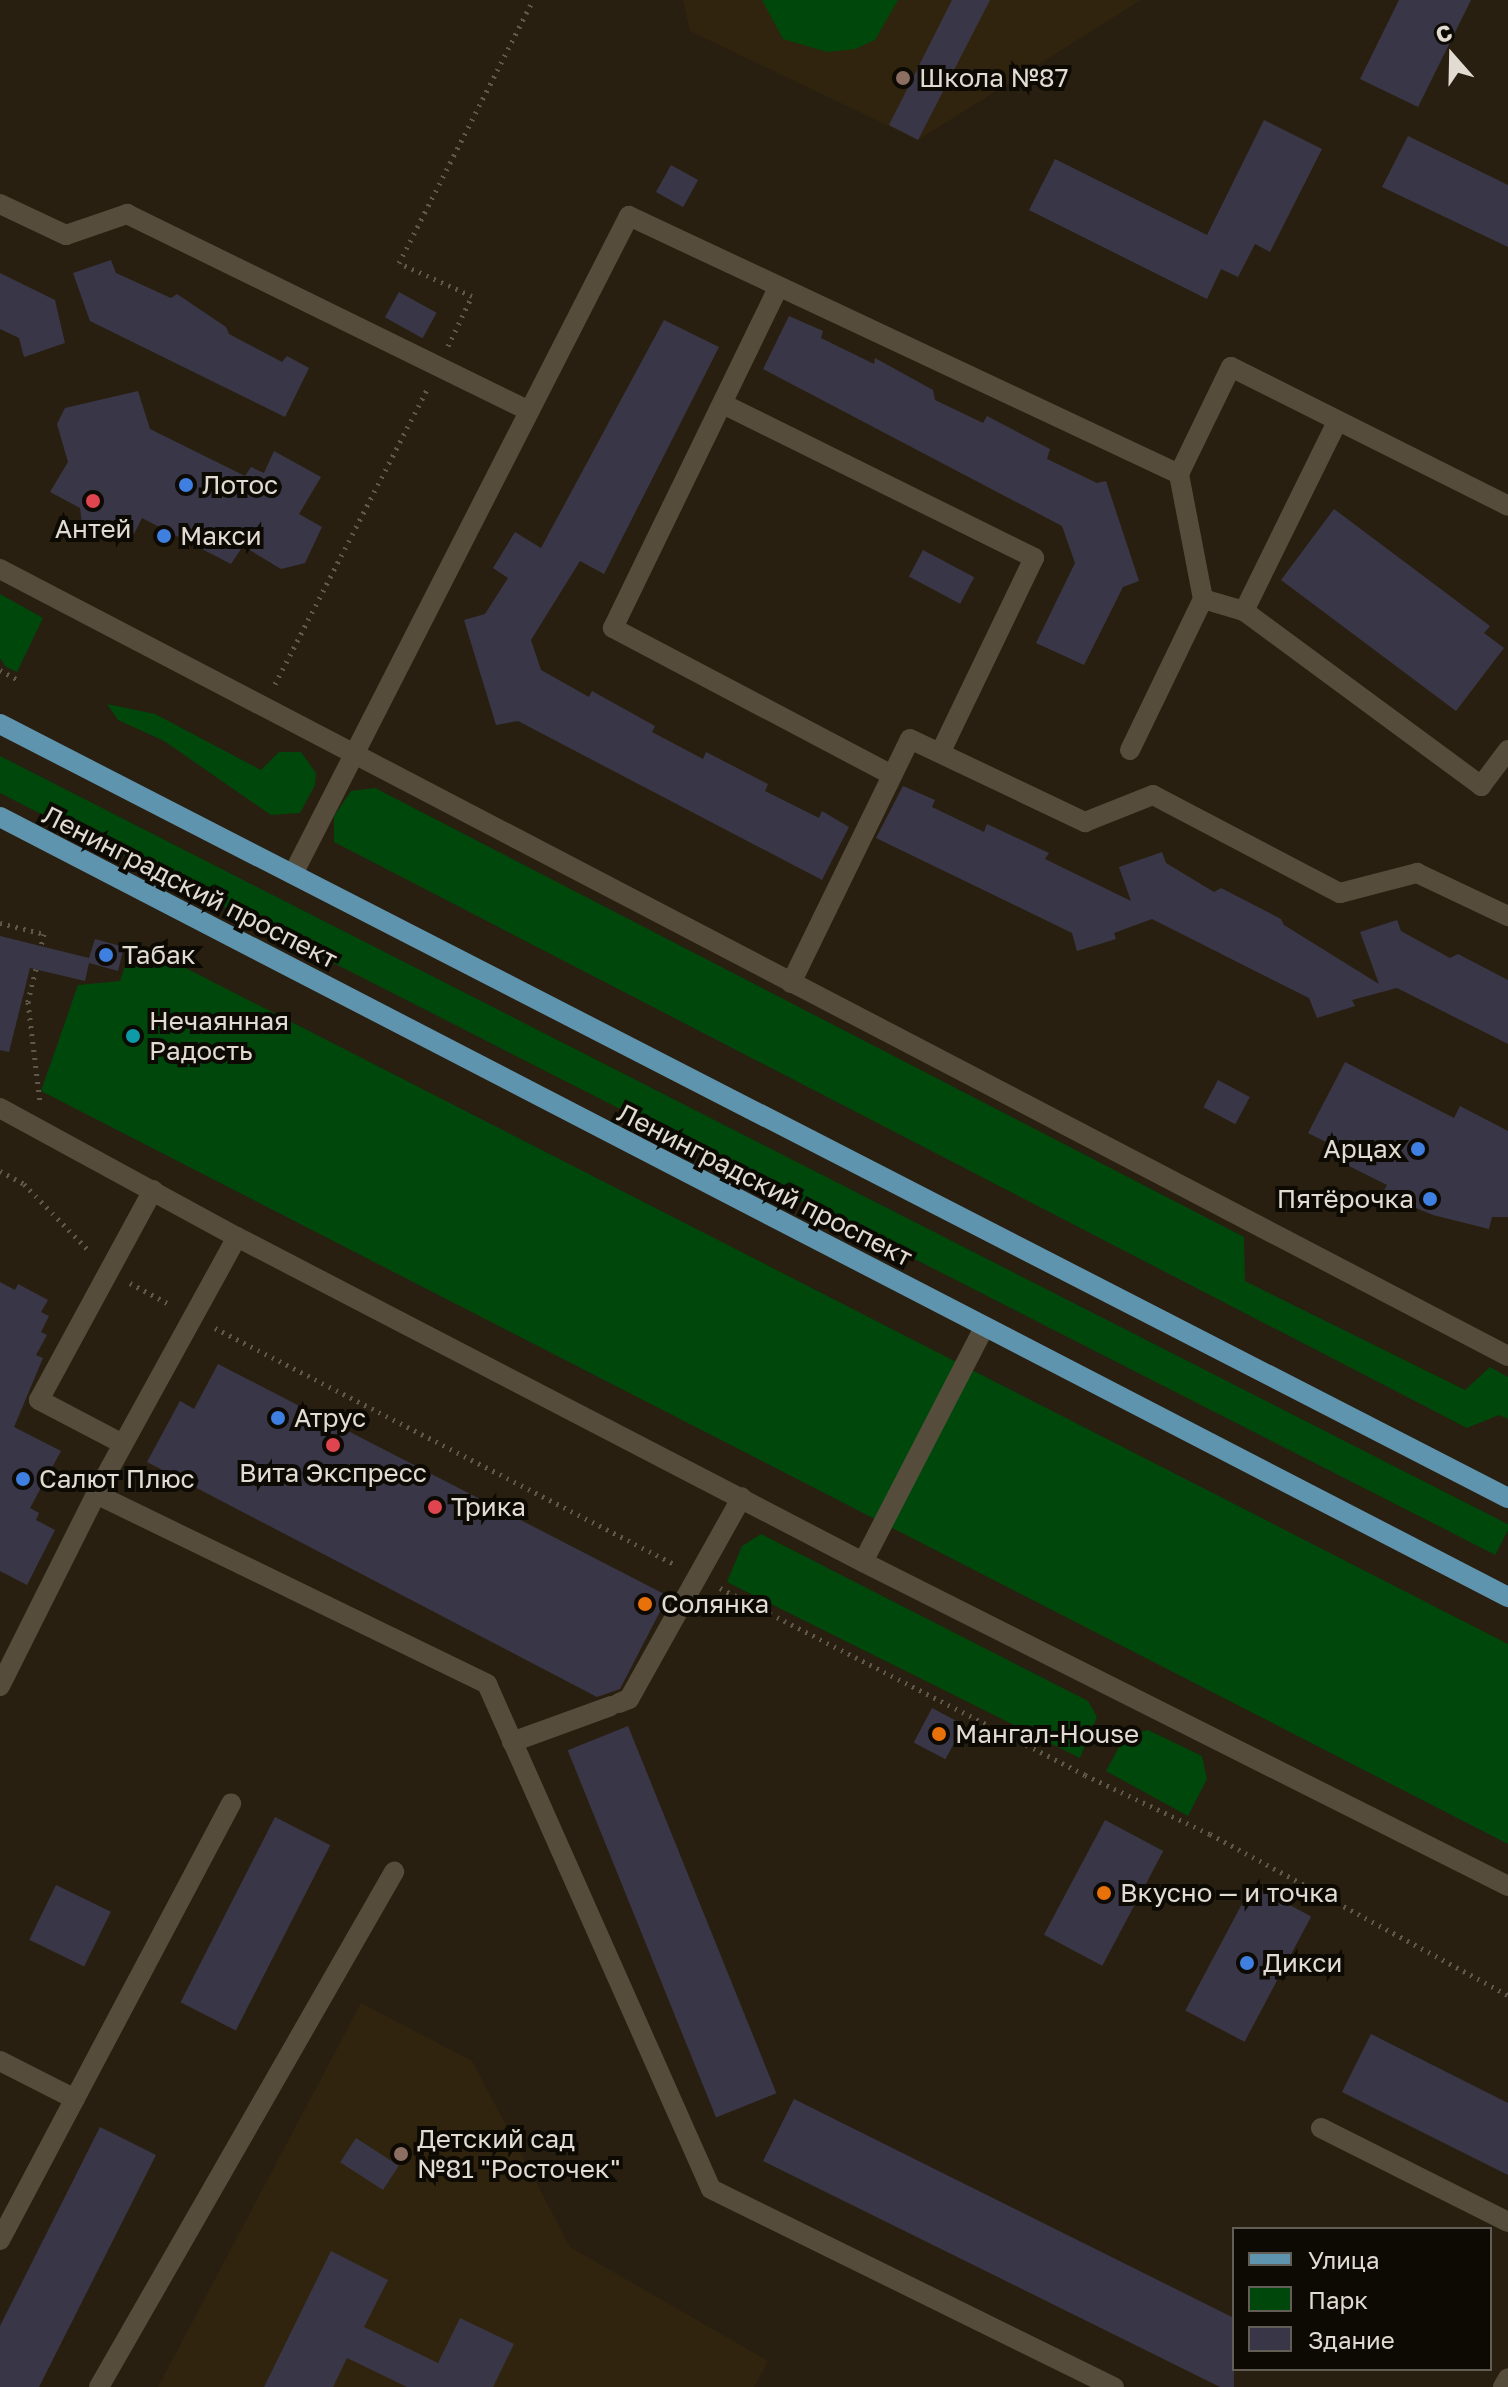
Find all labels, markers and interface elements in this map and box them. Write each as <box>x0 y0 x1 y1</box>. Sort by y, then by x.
north arrow <box>1412 16 1492 96</box>
text: С <box>1432 18 1456 48</box>
place label: Школа №87 <box>919 62 1068 94</box>
marker: Школа №87 <box>894 69 912 87</box>
place label: Лотос <box>202 469 278 501</box>
marker: Лотос <box>177 476 195 494</box>
marker: Антей <box>84 492 102 510</box>
place label: Антей <box>55 513 131 545</box>
place label: Макси <box>180 520 262 552</box>
marker: Макси <box>155 527 173 545</box>
street label: Ленинградский проспект <box>37 799 343 975</box>
place label: Табак <box>122 939 196 971</box>
marker: Табак <box>97 946 115 964</box>
place label: Нечаянная Радость <box>149 1005 289 1066</box>
marker: Нечаянная Радость <box>124 1027 142 1045</box>
street label: Ленинградский проспект <box>612 1097 918 1273</box>
place label: Арцах <box>1323 1133 1402 1165</box>
marker: Арцах <box>1409 1140 1427 1158</box>
place label: Пятёрочка <box>1277 1183 1414 1215</box>
marker: Пятёрочка <box>1421 1190 1439 1208</box>
place label: Атрус <box>294 1402 366 1434</box>
marker: Атрус <box>269 1409 287 1427</box>
marker: Вита Экспресс <box>324 1436 342 1454</box>
place label: Вита Экспресс <box>239 1457 427 1489</box>
place label: Салют Плюс <box>39 1463 195 1495</box>
marker: Салют Плюс <box>14 1470 32 1488</box>
place label: Трика <box>451 1491 526 1523</box>
marker: Трика <box>426 1498 444 1516</box>
place label: Солянка <box>661 1588 769 1620</box>
marker: Солянка <box>636 1595 654 1613</box>
place label: Мангал-House <box>955 1718 1139 1750</box>
marker: Мангал-House <box>930 1725 948 1743</box>
place label: Вкусно — и точка <box>1120 1877 1339 1909</box>
marker: Вкусно — и точка <box>1095 1884 1113 1902</box>
place label: Дикси <box>1263 1947 1342 1979</box>
marker: Дикси <box>1238 1954 1256 1972</box>
place label: Детский сад №81 "Росточек" <box>417 2123 620 2184</box>
marker: Детский сад №81 "Росточек" <box>392 2145 410 2163</box>
legend <box>1232 2227 1492 2371</box>
text: Улица <box>1308 2245 1380 2274</box>
text: Парк <box>1308 2285 1368 2314</box>
text: Здание <box>1308 2325 1395 2354</box>

